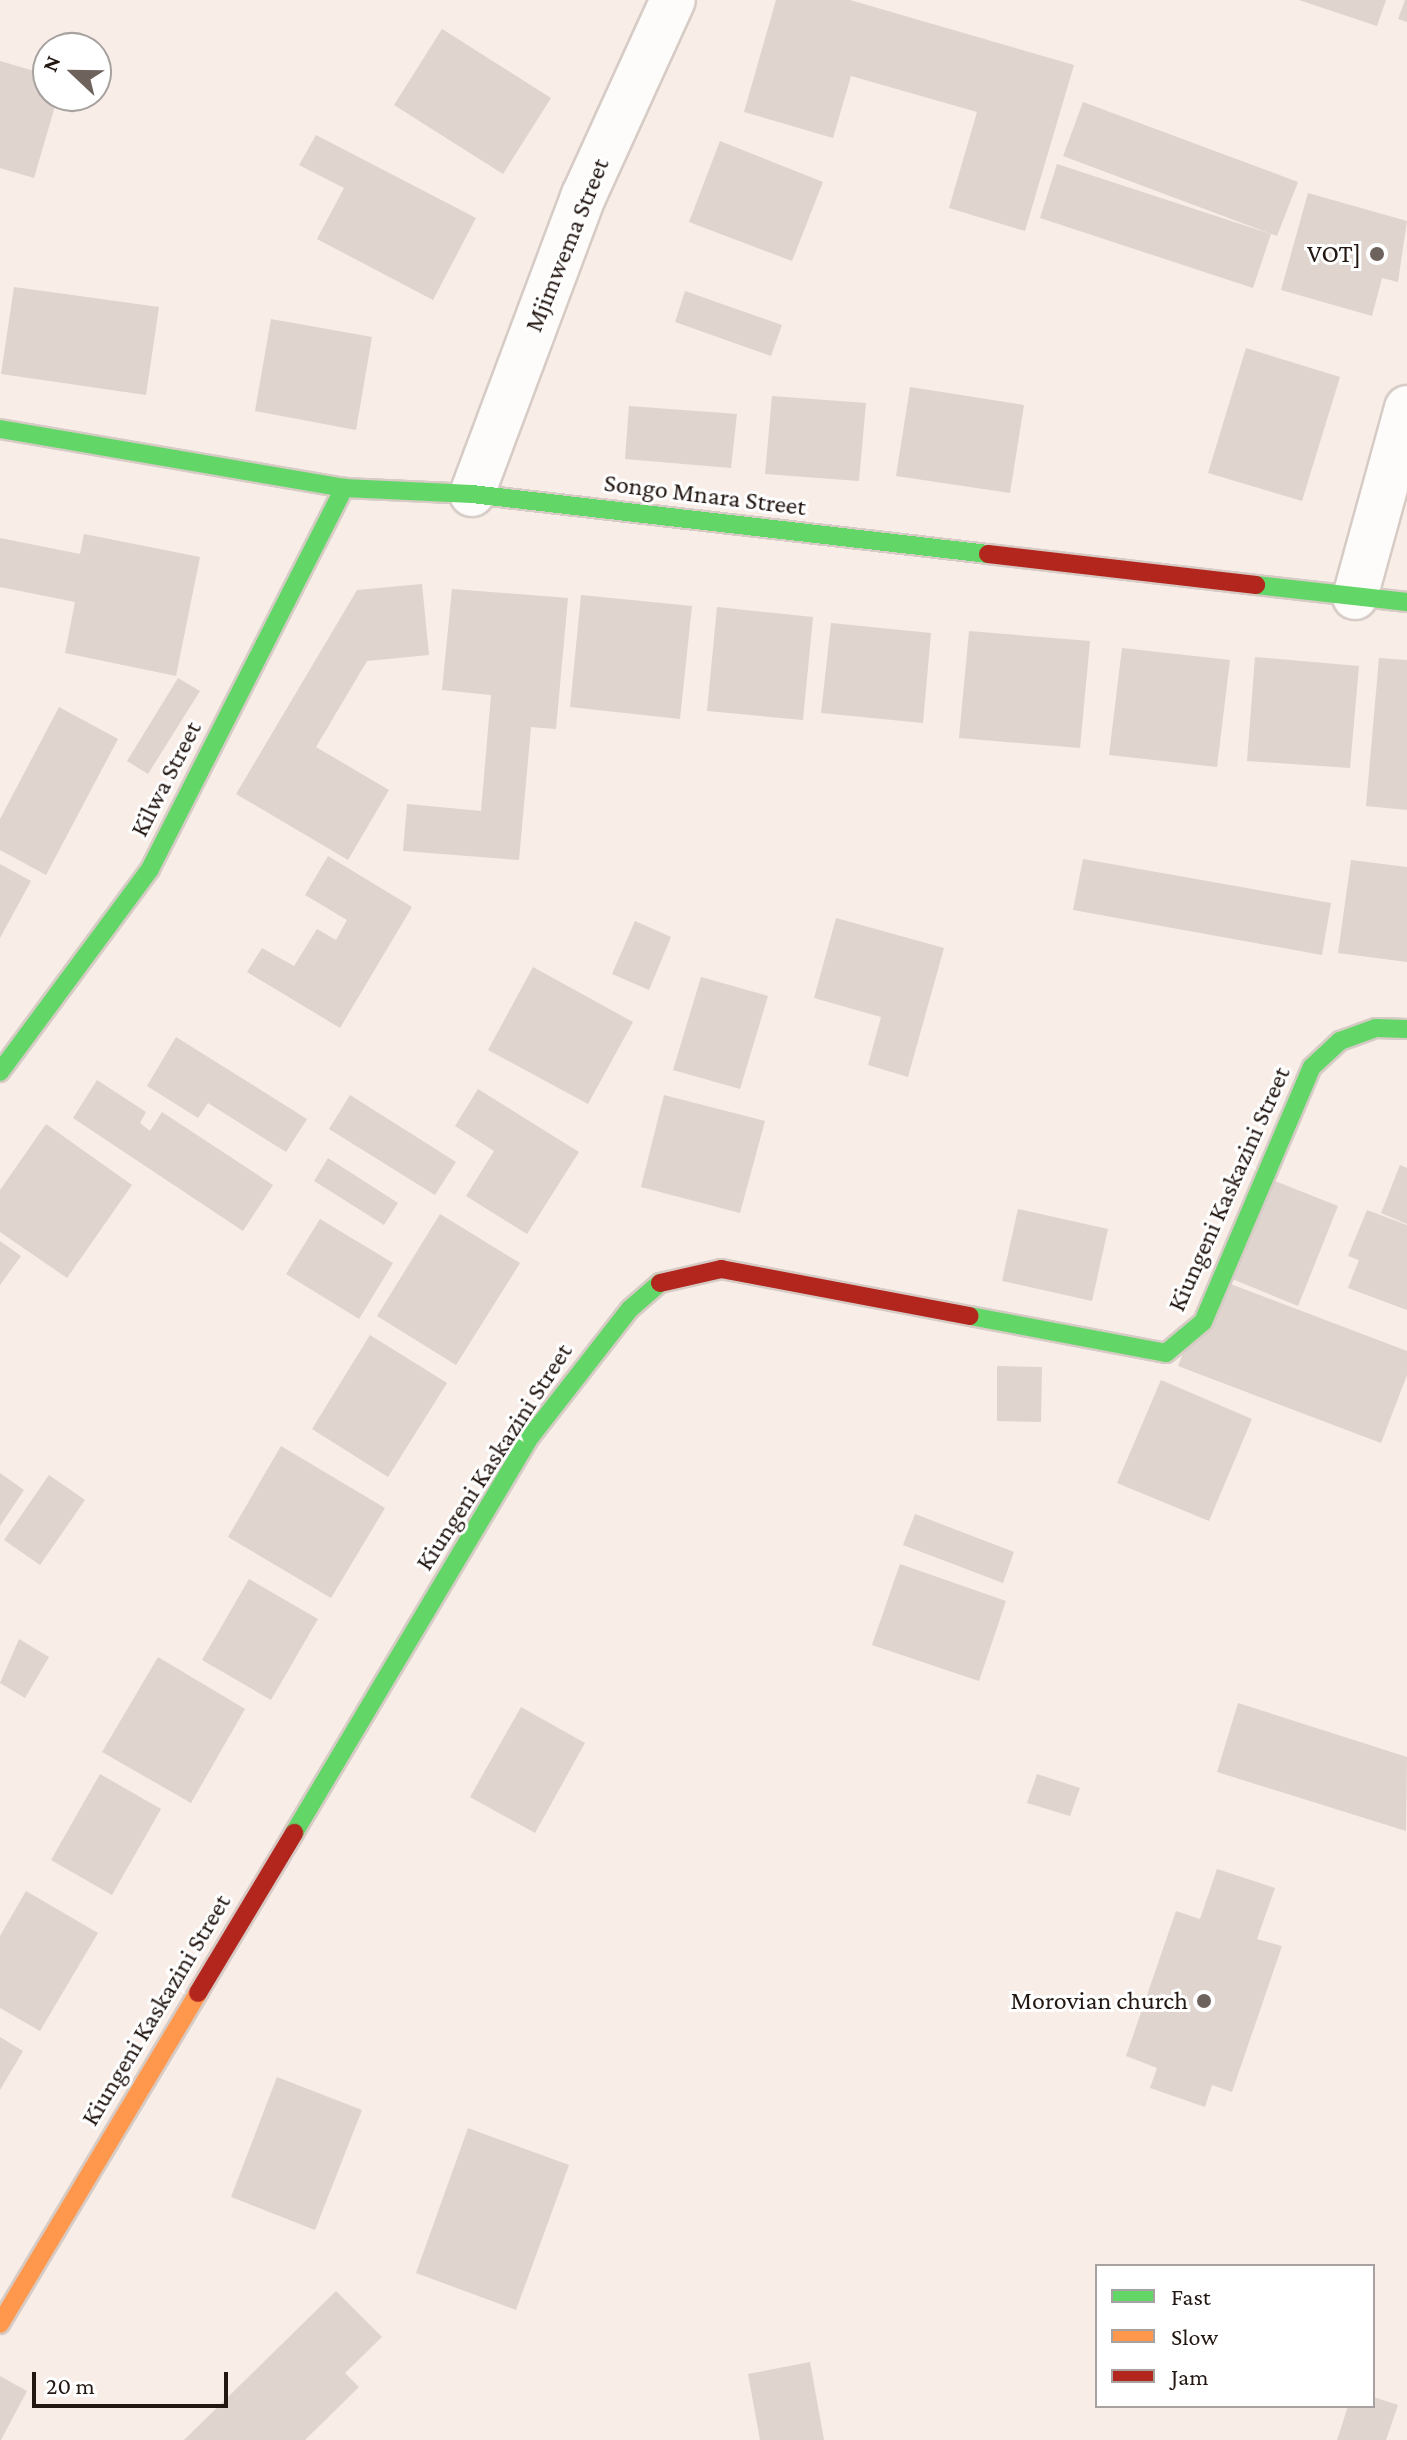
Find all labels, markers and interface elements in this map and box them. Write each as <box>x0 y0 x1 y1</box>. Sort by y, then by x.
north arrow <box>32 32 112 112</box>
text: N <box>37 52 66 75</box>
street label: Mjimwema Street <box>518 154 616 336</box>
place label: VOT] <box>1307 238 1361 270</box>
marker: VOT] <box>1368 245 1386 263</box>
street label: Songo Mnara Street <box>602 467 808 523</box>
street label: Kilwa Street <box>124 716 208 842</box>
street label: Kiungeni Kaskazini Street <box>1161 1062 1297 1316</box>
street label: Kiungeni Kaskazini Street <box>409 1338 579 1576</box>
street label: Kiungeni Kaskazini Street <box>74 1889 238 2131</box>
place label: Morovian church <box>1011 1985 1188 2017</box>
marker: Morovian church <box>1195 1992 1213 2010</box>
legend <box>1095 2264 1375 2408</box>
text: Fast <box>1171 2283 1211 2310</box>
text: Slow <box>1171 2323 1218 2350</box>
scale bar <box>36 2356 232 2406</box>
text: Jam <box>1171 2363 1209 2390</box>
text: 20 m <box>46 2372 95 2399</box>

